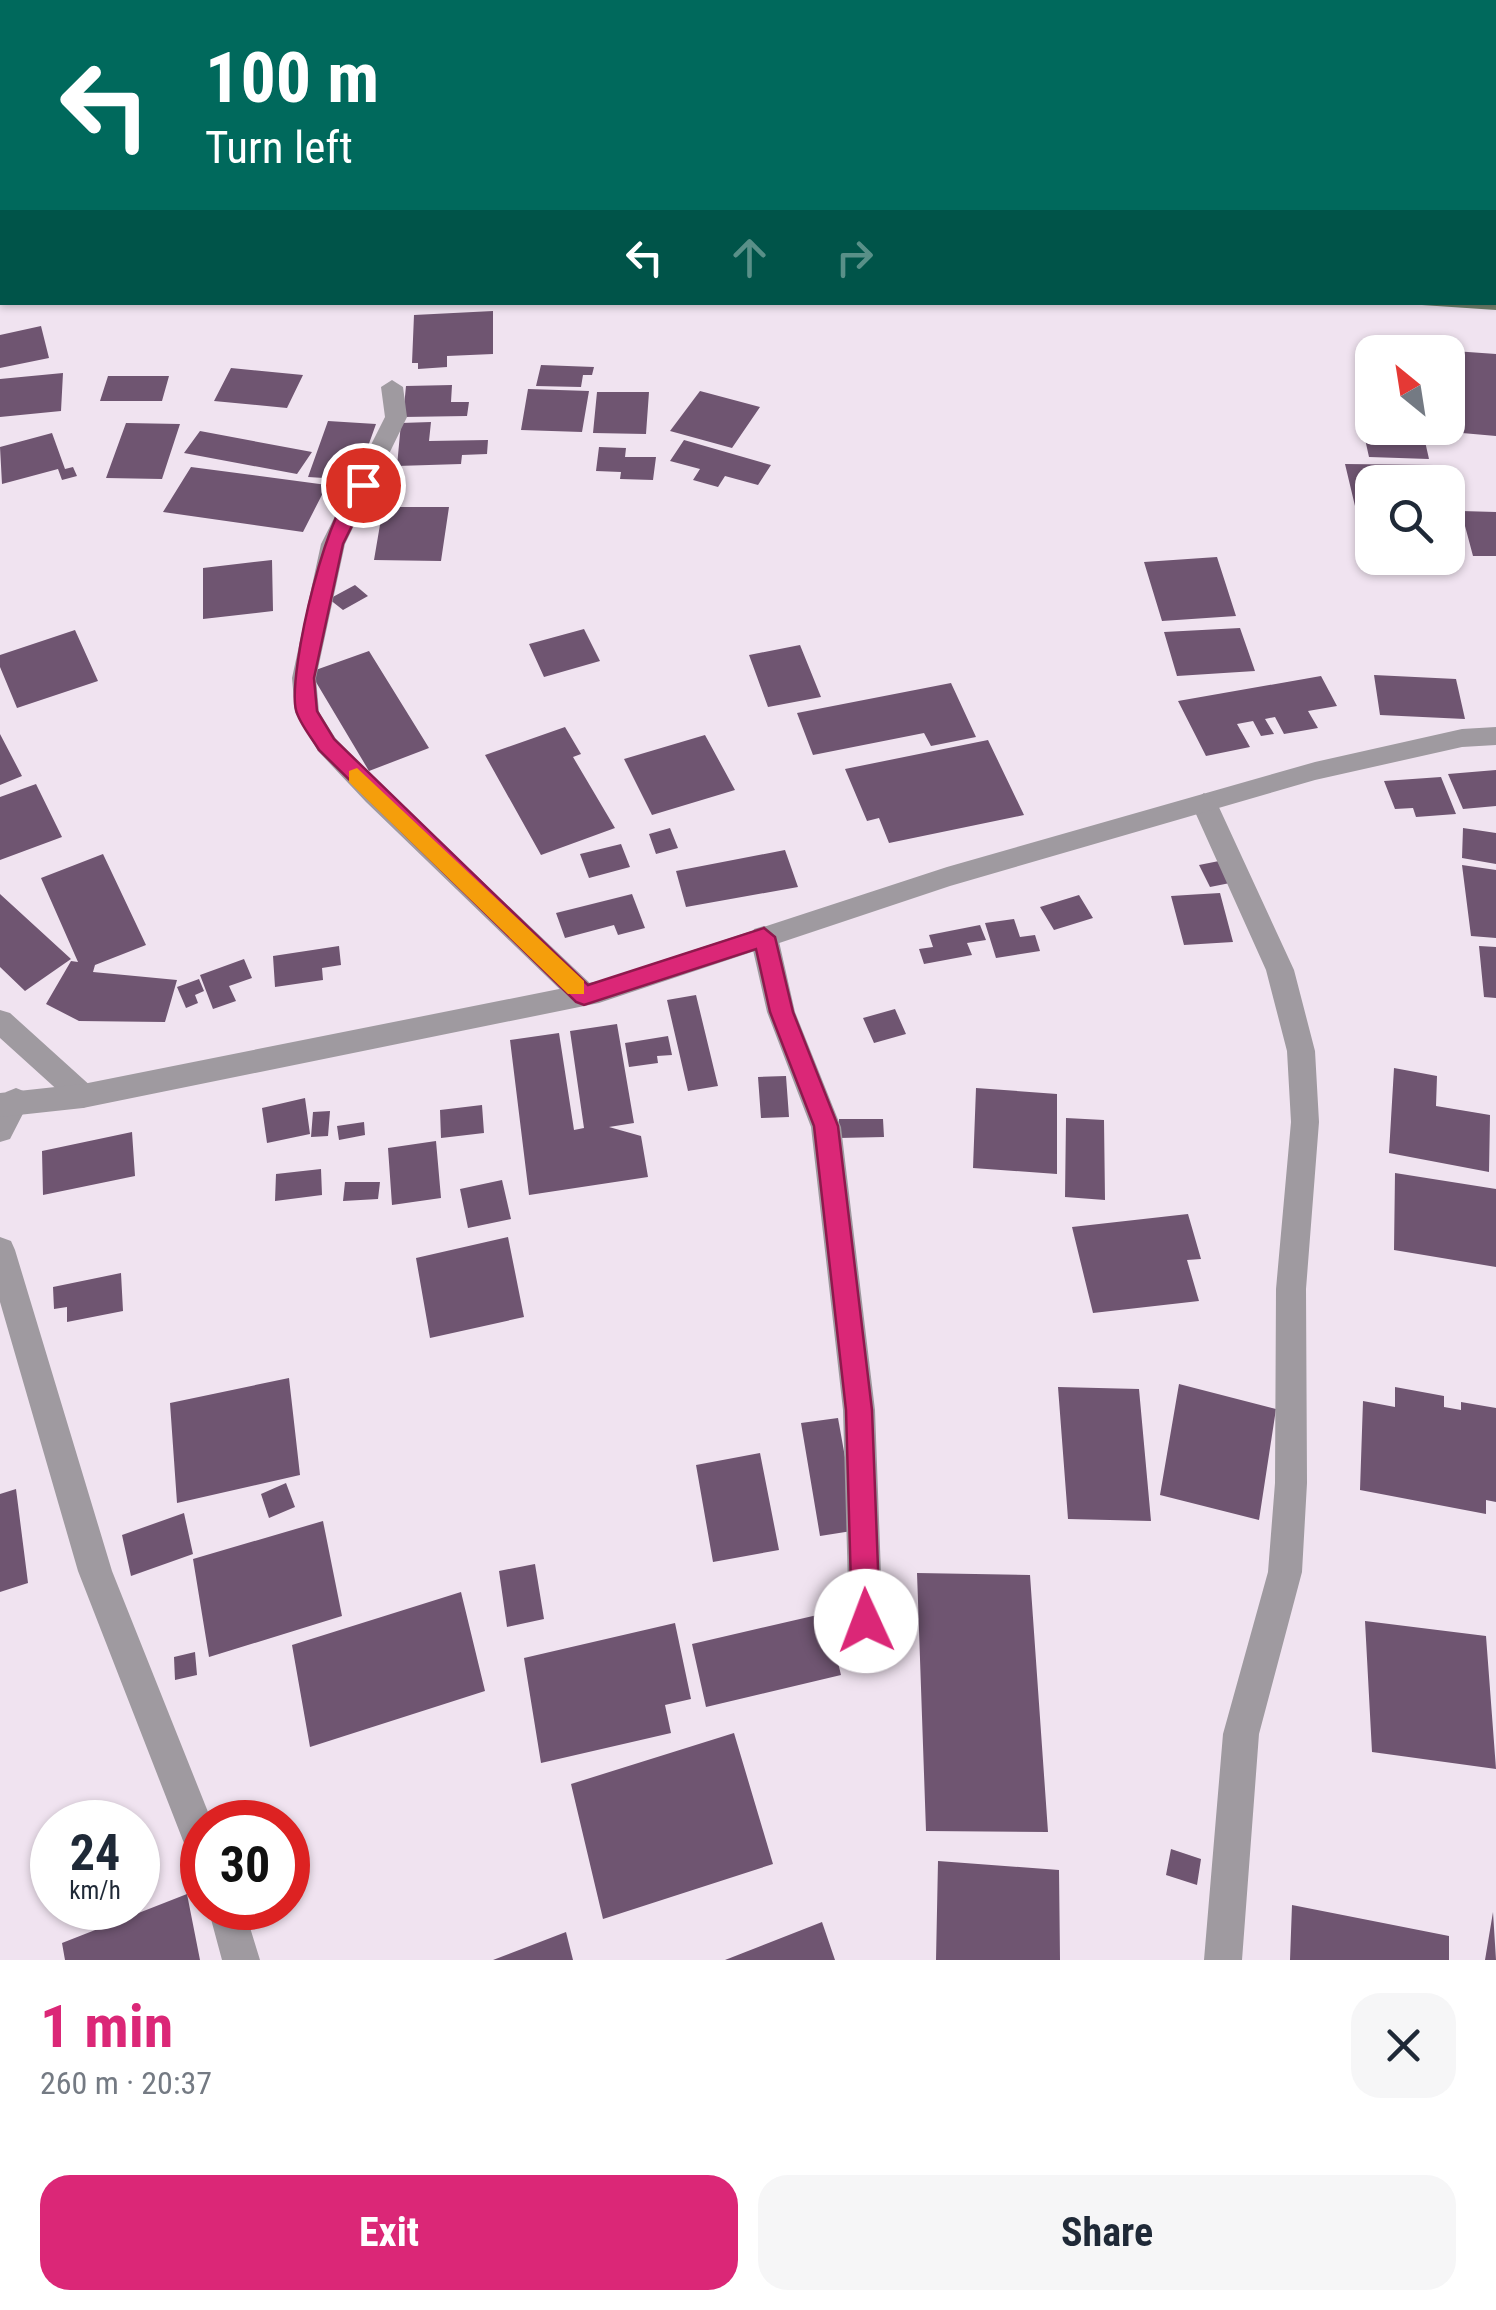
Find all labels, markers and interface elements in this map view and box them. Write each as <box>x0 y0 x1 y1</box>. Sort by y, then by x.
text: 100 m <box>205 37 379 119</box>
icon: left <box>40 40 170 170</box>
text: Turn left <box>205 121 353 174</box>
icon: left <box>617 230 672 285</box>
icon: ahead <box>722 230 777 285</box>
icon: right <box>827 230 882 285</box>
north arrow <box>1355 335 1465 445</box>
map controls <box>1355 335 1465 575</box>
pin <box>321 443 406 528</box>
icon: arrive <box>336 458 391 513</box>
button: search <box>1355 465 1465 575</box>
position arrow <box>814 1569 918 1673</box>
speed limit sign: 30 <box>180 1800 310 1930</box>
text: 24 <box>70 1824 120 1882</box>
text: km/h <box>69 1876 121 1905</box>
text: 1 min <box>40 1991 173 2062</box>
button: close <box>1351 1993 1456 2098</box>
text: 260 m · 20:37 <box>40 2064 212 2102</box>
button: Exit <box>40 2175 738 2290</box>
button: Share <box>758 2175 1456 2290</box>

